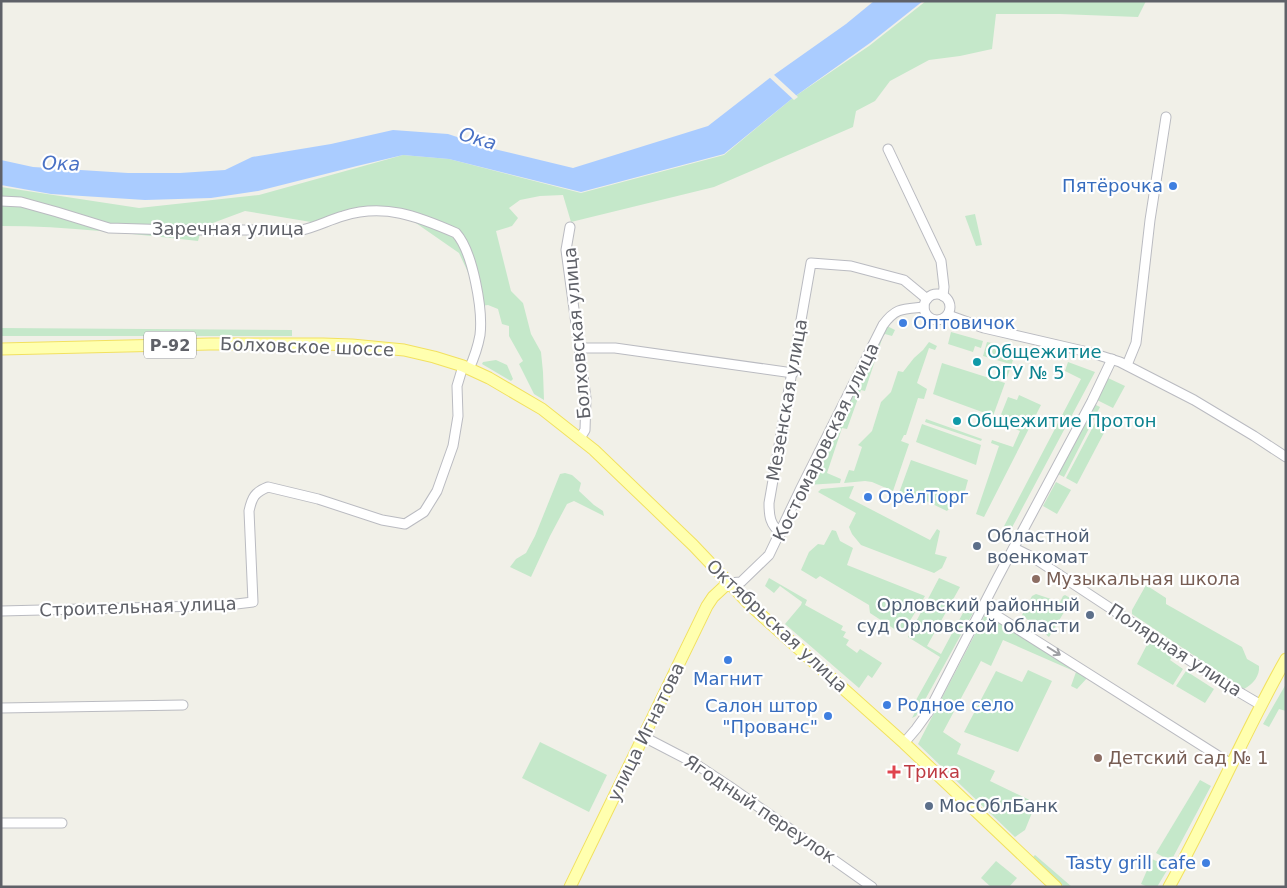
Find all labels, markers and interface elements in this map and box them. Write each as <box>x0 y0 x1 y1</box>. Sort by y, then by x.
water label: Ока <box>457 122 499 154</box>
water label: Ока <box>42 151 80 175</box>
place label: Пятёрочка <box>1062 175 1163 196</box>
marker: Пятёрочка <box>1167 180 1179 192</box>
street label: Заречная улица <box>152 218 304 239</box>
street label: Болховская улица <box>559 246 594 420</box>
place label: Оптовичок <box>913 312 1015 333</box>
street label: Мезенская улица <box>762 317 811 483</box>
marker: Оптовичок <box>897 317 909 329</box>
road number: Р-92 <box>144 332 196 358</box>
street label: Болховское шоссе <box>220 333 394 360</box>
street label: Костомаровская улица <box>768 339 883 545</box>
place label: Общежитие ОГУ № 5 <box>987 341 1101 383</box>
marker: Общежитие ОГУ № 5 <box>971 356 983 368</box>
place label: Общежитие Протон <box>967 410 1156 431</box>
marker: Общежитие Протон <box>951 415 963 427</box>
place label: ОрёлТорг <box>878 486 969 507</box>
marker: ОрёлТорг <box>862 491 874 503</box>
place label: Областной военкомат <box>987 525 1090 567</box>
marker: Областной военкомат <box>971 540 983 552</box>
street label: Октябрьская улица <box>703 555 852 696</box>
place label: Музыкальная школа <box>1046 568 1240 589</box>
marker: Музыкальная школа <box>1030 573 1042 585</box>
street label: Строительная улица <box>39 593 237 620</box>
place label: Орловский районный суд Орловской области <box>857 594 1080 636</box>
street label: Полярная улица <box>1105 599 1246 701</box>
marker: Орловский районный суд Орловской области <box>1084 609 1096 621</box>
one-way arrow <box>1046 647 1060 657</box>
marker: Магнит <box>722 654 734 666</box>
street label: улица Игнатова <box>603 659 688 805</box>
place label: Магнит <box>693 668 763 689</box>
place label: Родное село <box>897 694 1014 715</box>
place label: Салон штор "Прованс" <box>705 695 818 737</box>
marker: Родное село <box>881 699 893 711</box>
marker: Салон штор "Прованс" <box>822 710 834 722</box>
place label: Детский сад № 1 <box>1108 747 1269 768</box>
street label: Ягодный переулок <box>681 750 840 867</box>
marker: Детский сад № 1 <box>1092 752 1104 764</box>
place label: Трика <box>903 761 960 782</box>
marker: Трика <box>888 766 900 778</box>
place label: МосОблБанк <box>939 795 1058 816</box>
marker: МосОблБанк <box>923 800 935 812</box>
place label: Tasty grill cafe <box>1065 852 1196 873</box>
marker: Tasty grill cafe <box>1200 857 1212 869</box>

